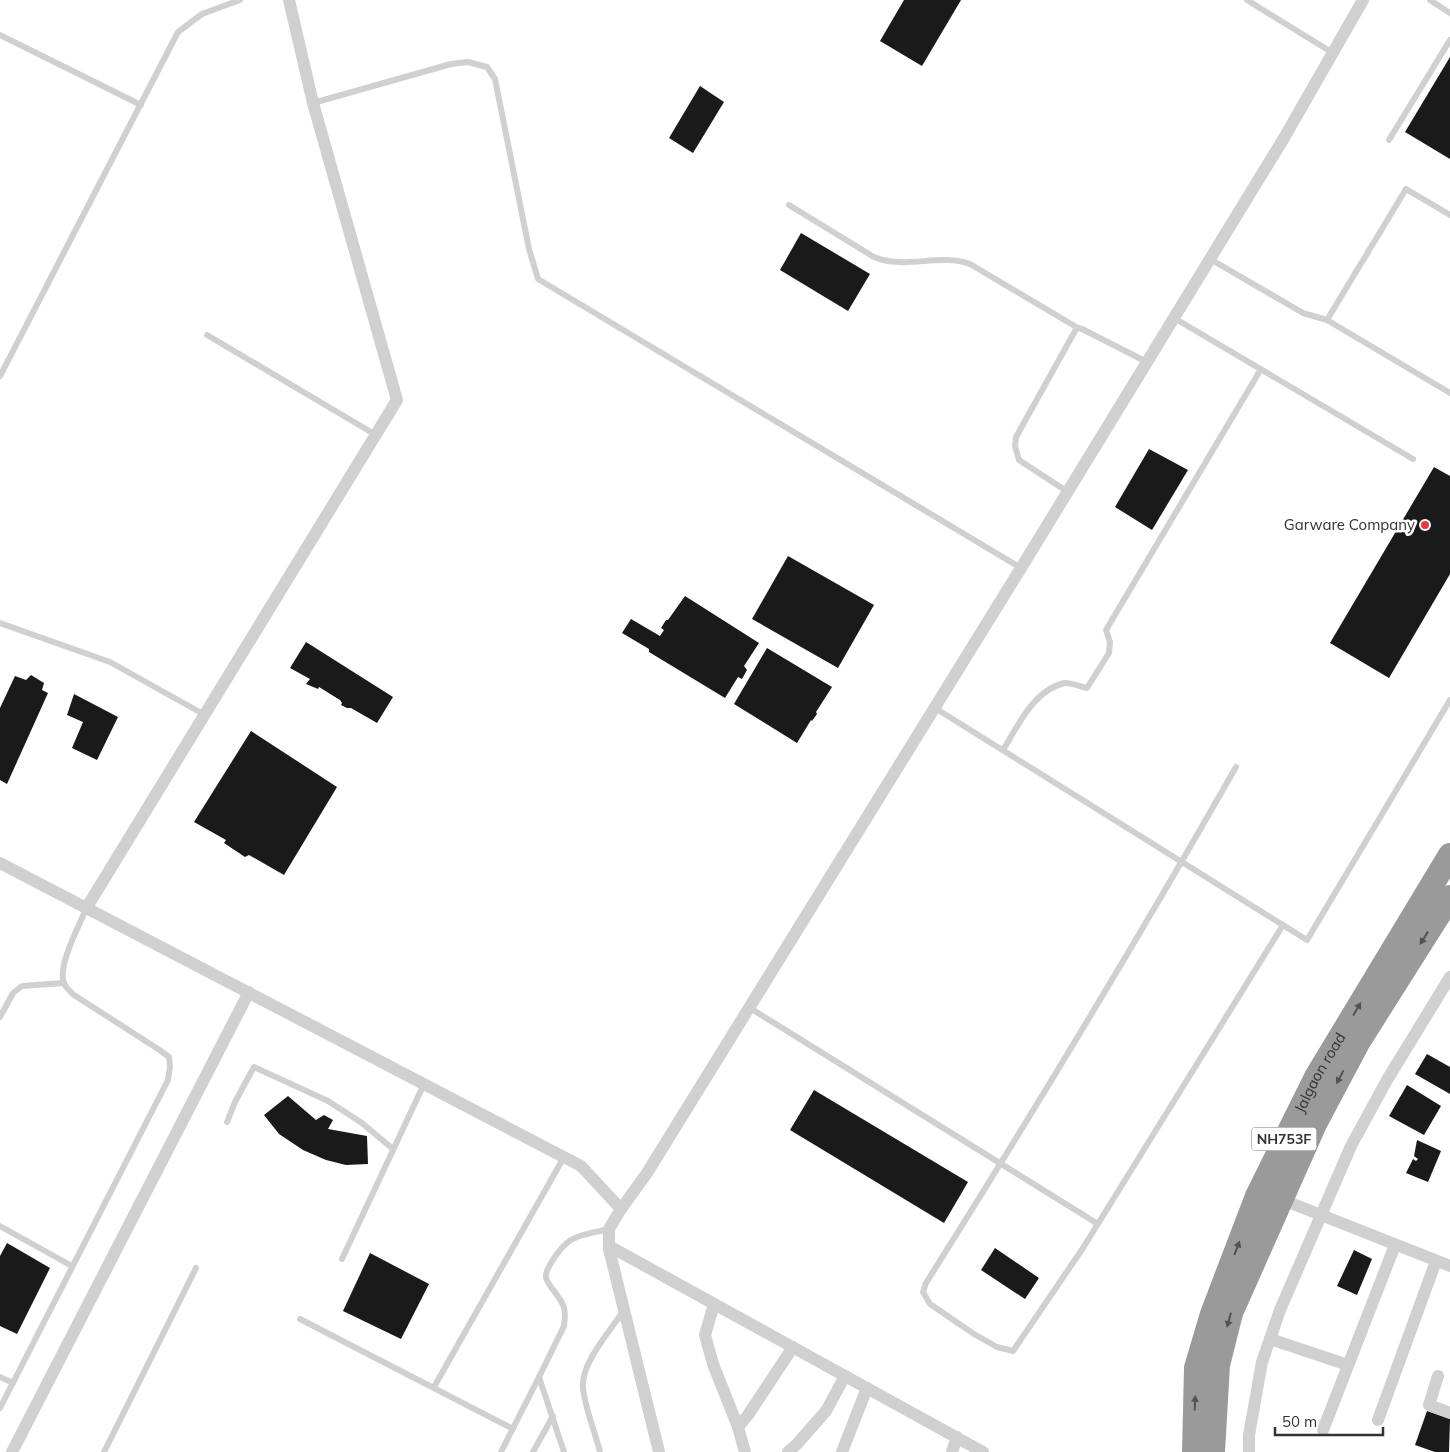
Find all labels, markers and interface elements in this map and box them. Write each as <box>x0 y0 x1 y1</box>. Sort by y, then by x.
place label: Garware Company <box>1284 515 1415 534</box>
marker: Garware Company <box>1419 519 1431 531</box>
one-way arrow <box>1419 931 1429 944</box>
one-way arrow <box>1352 1002 1361 1015</box>
street label: Jalgaon road <box>1290 1029 1350 1116</box>
one-way arrow <box>1336 1070 1344 1084</box>
road number: NH753F <box>1252 1128 1316 1150</box>
one-way arrow <box>1234 1241 1242 1255</box>
one-way arrow <box>1225 1312 1233 1328</box>
one-way arrow <box>1191 1395 1199 1411</box>
scale bar <box>1275 1404 1382 1436</box>
text: 50 m <box>1282 1412 1317 1431</box>

